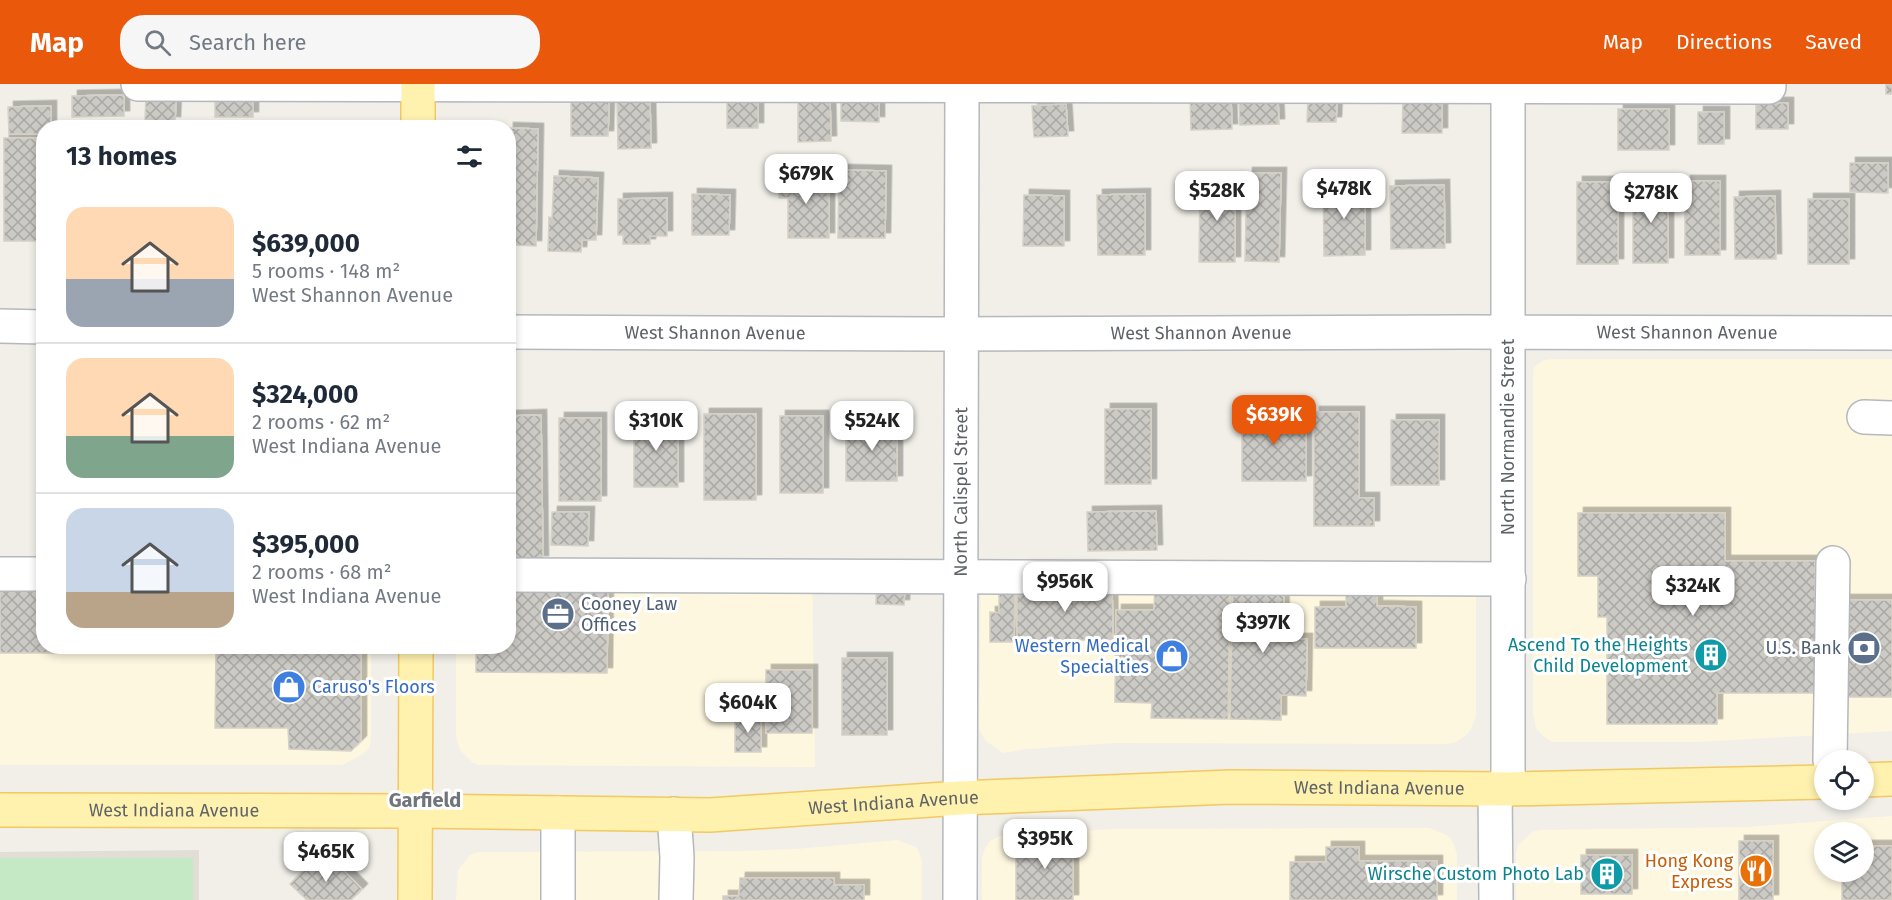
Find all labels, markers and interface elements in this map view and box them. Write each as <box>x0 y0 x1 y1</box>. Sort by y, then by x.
search box <box>120 15 540 69</box>
text: Map <box>30 26 84 59</box>
icon: search <box>141 26 174 59</box>
text: Search here <box>189 29 307 56</box>
text: Map <box>1603 29 1643 55</box>
text: Directions <box>1676 29 1772 55</box>
text: Saved <box>1805 29 1862 55</box>
icon: filters <box>453 140 486 173</box>
text: 13 homes <box>66 141 177 172</box>
pin: $679K <box>764 154 848 205</box>
text: $679K <box>779 161 833 185</box>
pin: $478K <box>1302 169 1386 220</box>
pin: $528K <box>1175 171 1259 222</box>
pin: $278K <box>1609 173 1693 224</box>
text: $478K <box>1316 176 1372 200</box>
text: $528K <box>1189 178 1245 202</box>
text: $278K <box>1624 180 1678 204</box>
text: $639,000 <box>252 228 360 259</box>
icon: home <box>114 231 186 303</box>
text: 5 rooms · 148 m² <box>252 259 400 283</box>
text: West Shannon Avenue <box>252 283 453 307</box>
street label: West Shannon Avenue <box>1596 321 1778 344</box>
street label: West Shannon Avenue <box>624 322 806 344</box>
street label: West Shannon Avenue <box>1110 322 1292 344</box>
street label: North Normandie Street <box>1497 338 1519 535</box>
text: $324,000 <box>252 379 358 410</box>
icon: home <box>114 382 186 454</box>
pin: $639K <box>1232 395 1316 446</box>
pin: $310K <box>614 401 698 452</box>
pin: $524K <box>830 401 914 452</box>
text: $639K <box>1246 402 1302 426</box>
street label: North Calispel Street <box>950 407 972 577</box>
text: $310K <box>629 408 683 432</box>
text: $524K <box>844 408 900 432</box>
text: 2 rooms · 62 m² <box>252 410 390 434</box>
text: West Indiana Avenue <box>252 434 441 458</box>
text: $395,000 <box>252 529 360 560</box>
icon: home <box>114 532 186 604</box>
text: 2 rooms · 68 m² <box>252 560 392 584</box>
pin: $956K <box>1023 562 1107 613</box>
pin: $324K <box>1651 566 1735 617</box>
text: $956K <box>1037 569 1093 593</box>
text: $324K <box>1666 573 1720 597</box>
text: West Indiana Avenue <box>252 584 441 608</box>
place label: Cooney Law Offices <box>581 593 677 636</box>
office icon: Cooney Law Offices <box>540 596 576 632</box>
pin: $397K <box>1221 603 1305 654</box>
text: $397K <box>1236 610 1290 634</box>
bank icon: U.S. Bank <box>1846 630 1882 666</box>
place label: Ascend To the Heights Child Development <box>1508 634 1688 677</box>
place label: Western Medical Specialties <box>1015 635 1149 678</box>
building icon: Ascend To the Heights Child Development <box>1693 637 1729 673</box>
place label: U.S. Bank <box>1766 637 1842 659</box>
shop icon: Western Medical Specialties <box>1154 638 1190 674</box>
shop icon: Caruso's Floors <box>271 669 307 705</box>
place label: Caruso's Floors <box>312 676 435 698</box>
pin: $604K <box>706 683 790 734</box>
text: $604K <box>719 690 777 714</box>
map controls <box>1814 750 1874 882</box>
button: locate <box>1814 750 1874 810</box>
street label: West Indiana Avenue <box>1294 776 1465 800</box>
street label: West Indiana Avenue <box>808 786 979 819</box>
district label: Garfield <box>389 788 461 812</box>
street label: West Indiana Avenue <box>89 799 259 822</box>
pin: $395K <box>1003 819 1087 870</box>
button: layers <box>1814 822 1874 882</box>
text: $395K <box>1017 826 1073 850</box>
pin: $465K <box>284 832 368 883</box>
text: $465K <box>298 839 354 863</box>
place label: Hong Kong Express <box>1645 850 1734 893</box>
restaurant icon: Hong Kong Express <box>1738 853 1774 889</box>
building icon: Wirsche Custom Photo Lab <box>1589 856 1625 892</box>
place label: Wirsche Custom Photo Lab <box>1368 863 1584 885</box>

